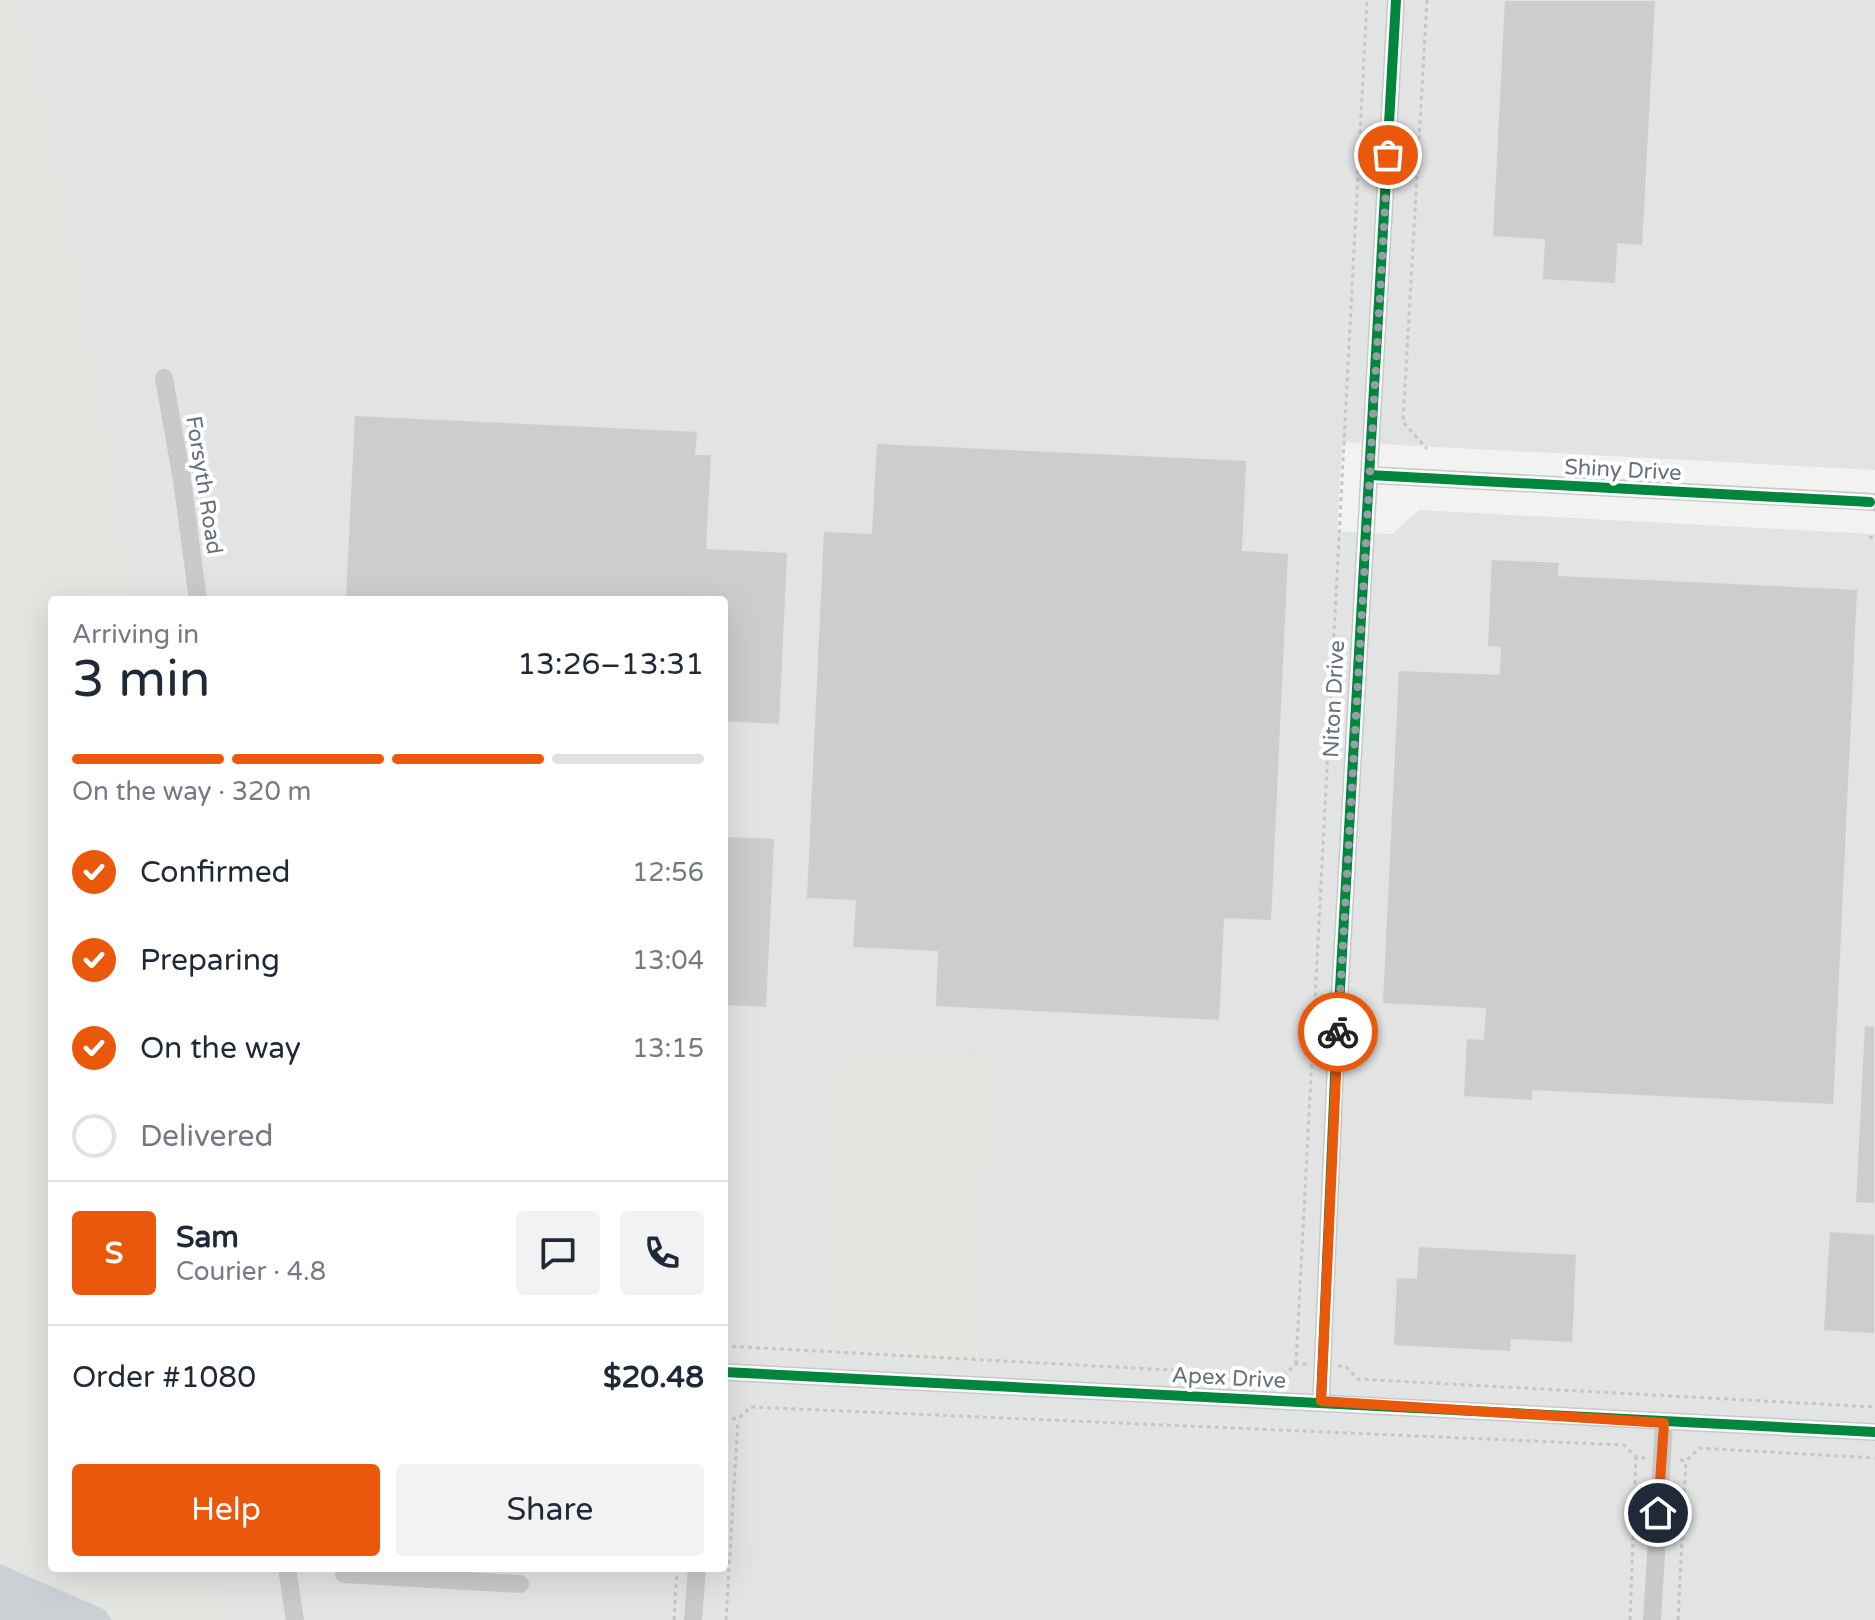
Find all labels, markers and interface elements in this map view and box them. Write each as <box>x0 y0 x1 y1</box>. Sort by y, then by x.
pin <box>1354 121 1422 189</box>
icon: bag <box>1366 133 1410 177</box>
street label: Forsyth Road <box>180 414 228 556</box>
street label: Shiny Drive <box>1564 454 1682 486</box>
text: Arriving in <box>72 619 199 650</box>
street label: Niton Drive <box>1318 640 1350 759</box>
text: 13:26–13:31 <box>517 646 704 683</box>
text: 3 min <box>72 648 211 711</box>
text: On the way · 320 m <box>72 776 311 807</box>
icon: check <box>72 850 116 894</box>
text: Confirmed <box>140 854 291 891</box>
text: 12:56 <box>632 857 704 888</box>
icon: check <box>72 938 116 982</box>
text: Preparing <box>140 942 280 979</box>
text: 13:04 <box>632 945 704 976</box>
courier <box>1298 992 1378 1072</box>
icon: bike <box>1316 1010 1360 1054</box>
icon: check <box>72 1026 116 1070</box>
text: On the way <box>140 1030 301 1067</box>
text: 13:15 <box>632 1033 704 1064</box>
text: Delivered <box>140 1118 274 1155</box>
button: chat <box>516 1211 600 1295</box>
button: phone <box>620 1211 704 1295</box>
text: Sam <box>176 1219 239 1256</box>
text: S <box>105 1235 123 1272</box>
text: Courier · 4.8 <box>176 1256 326 1287</box>
text: Order #1080 <box>72 1359 256 1396</box>
text: $20.48 <box>603 1359 704 1396</box>
street label: Apex Drive <box>1171 1362 1287 1394</box>
button: Help <box>72 1464 380 1556</box>
button: Share <box>396 1464 704 1556</box>
pin <box>1624 1479 1692 1547</box>
icon: home <box>1636 1491 1680 1535</box>

